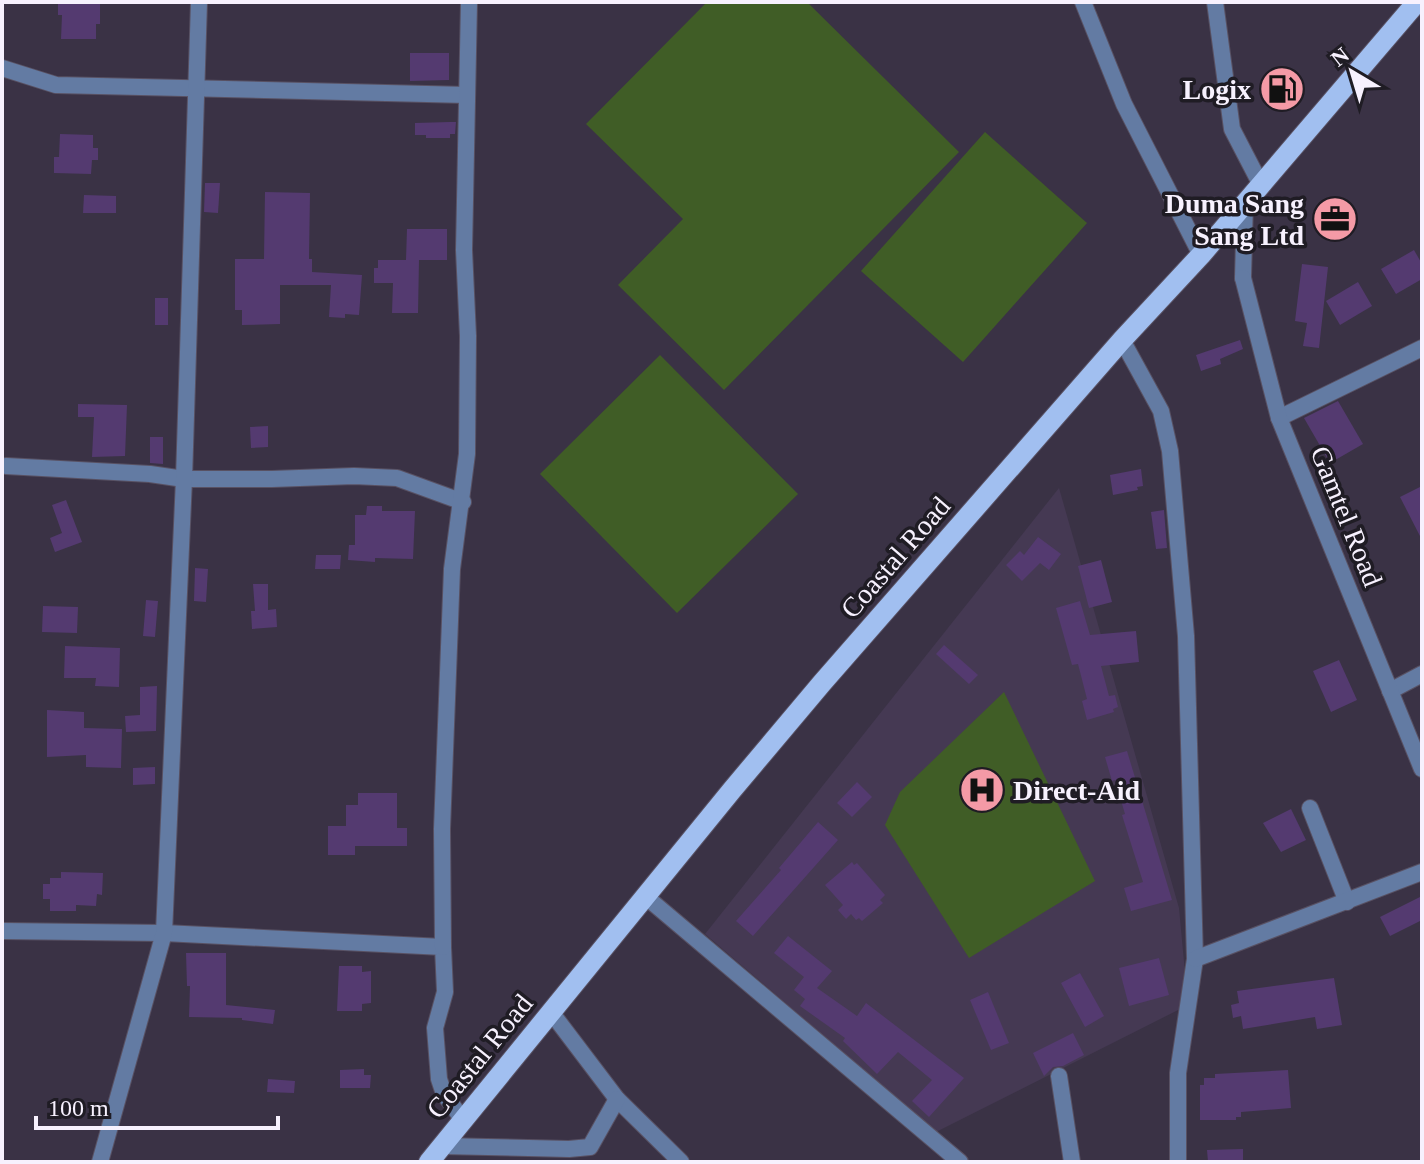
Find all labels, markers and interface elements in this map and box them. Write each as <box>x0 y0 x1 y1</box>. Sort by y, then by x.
north arrow <box>1312 32 1392 112</box>
text: N <box>1326 42 1354 71</box>
fuel station icon: Logix <box>1258 65 1306 113</box>
place label: Logix <box>1183 74 1251 105</box>
place label: Duma Sang Sang Ltd <box>1165 188 1304 251</box>
office icon: Duma Sang Sang Ltd <box>1311 195 1359 243</box>
street label: Gamtel Road <box>1304 442 1389 591</box>
street label: Coastal Road <box>834 491 956 624</box>
hospital icon: Direct-Aid <box>958 766 1006 814</box>
place label: Direct-Aid <box>1013 775 1140 806</box>
street label: Coastal Road <box>420 988 539 1124</box>
scale bar <box>36 1080 278 1130</box>
text: 100 m <box>48 1095 109 1121</box>

